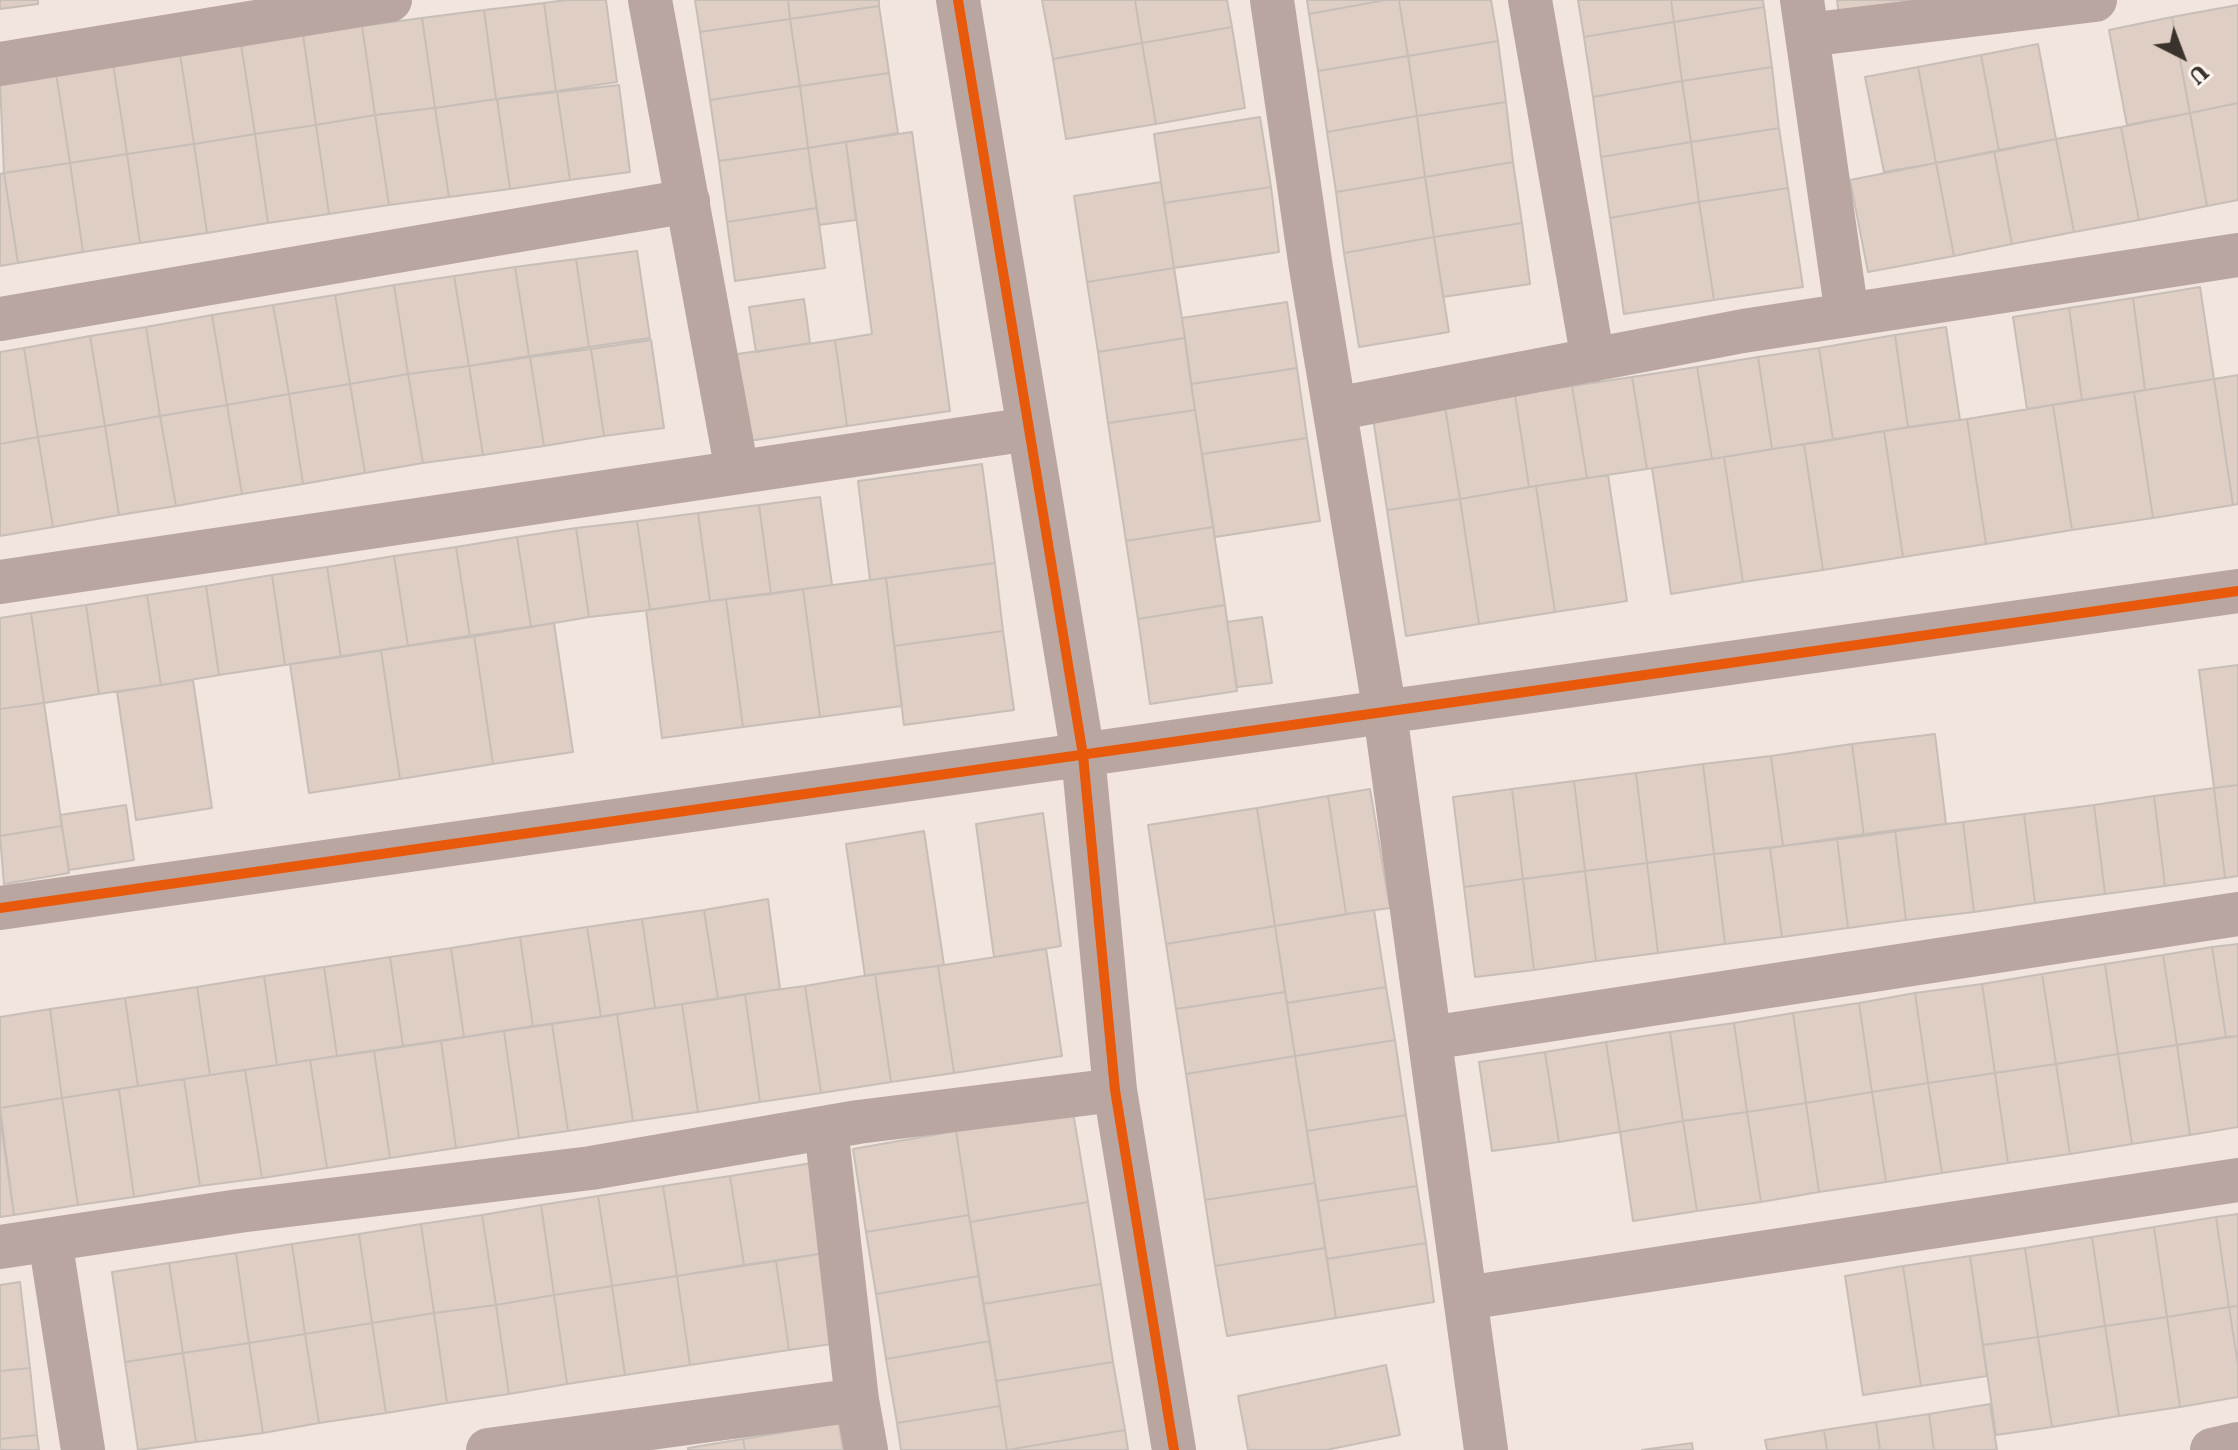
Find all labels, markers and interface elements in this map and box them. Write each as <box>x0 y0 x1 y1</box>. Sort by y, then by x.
north arrow <box>2142 16 2222 96</box>
text: U <box>2184 59 2213 89</box>

